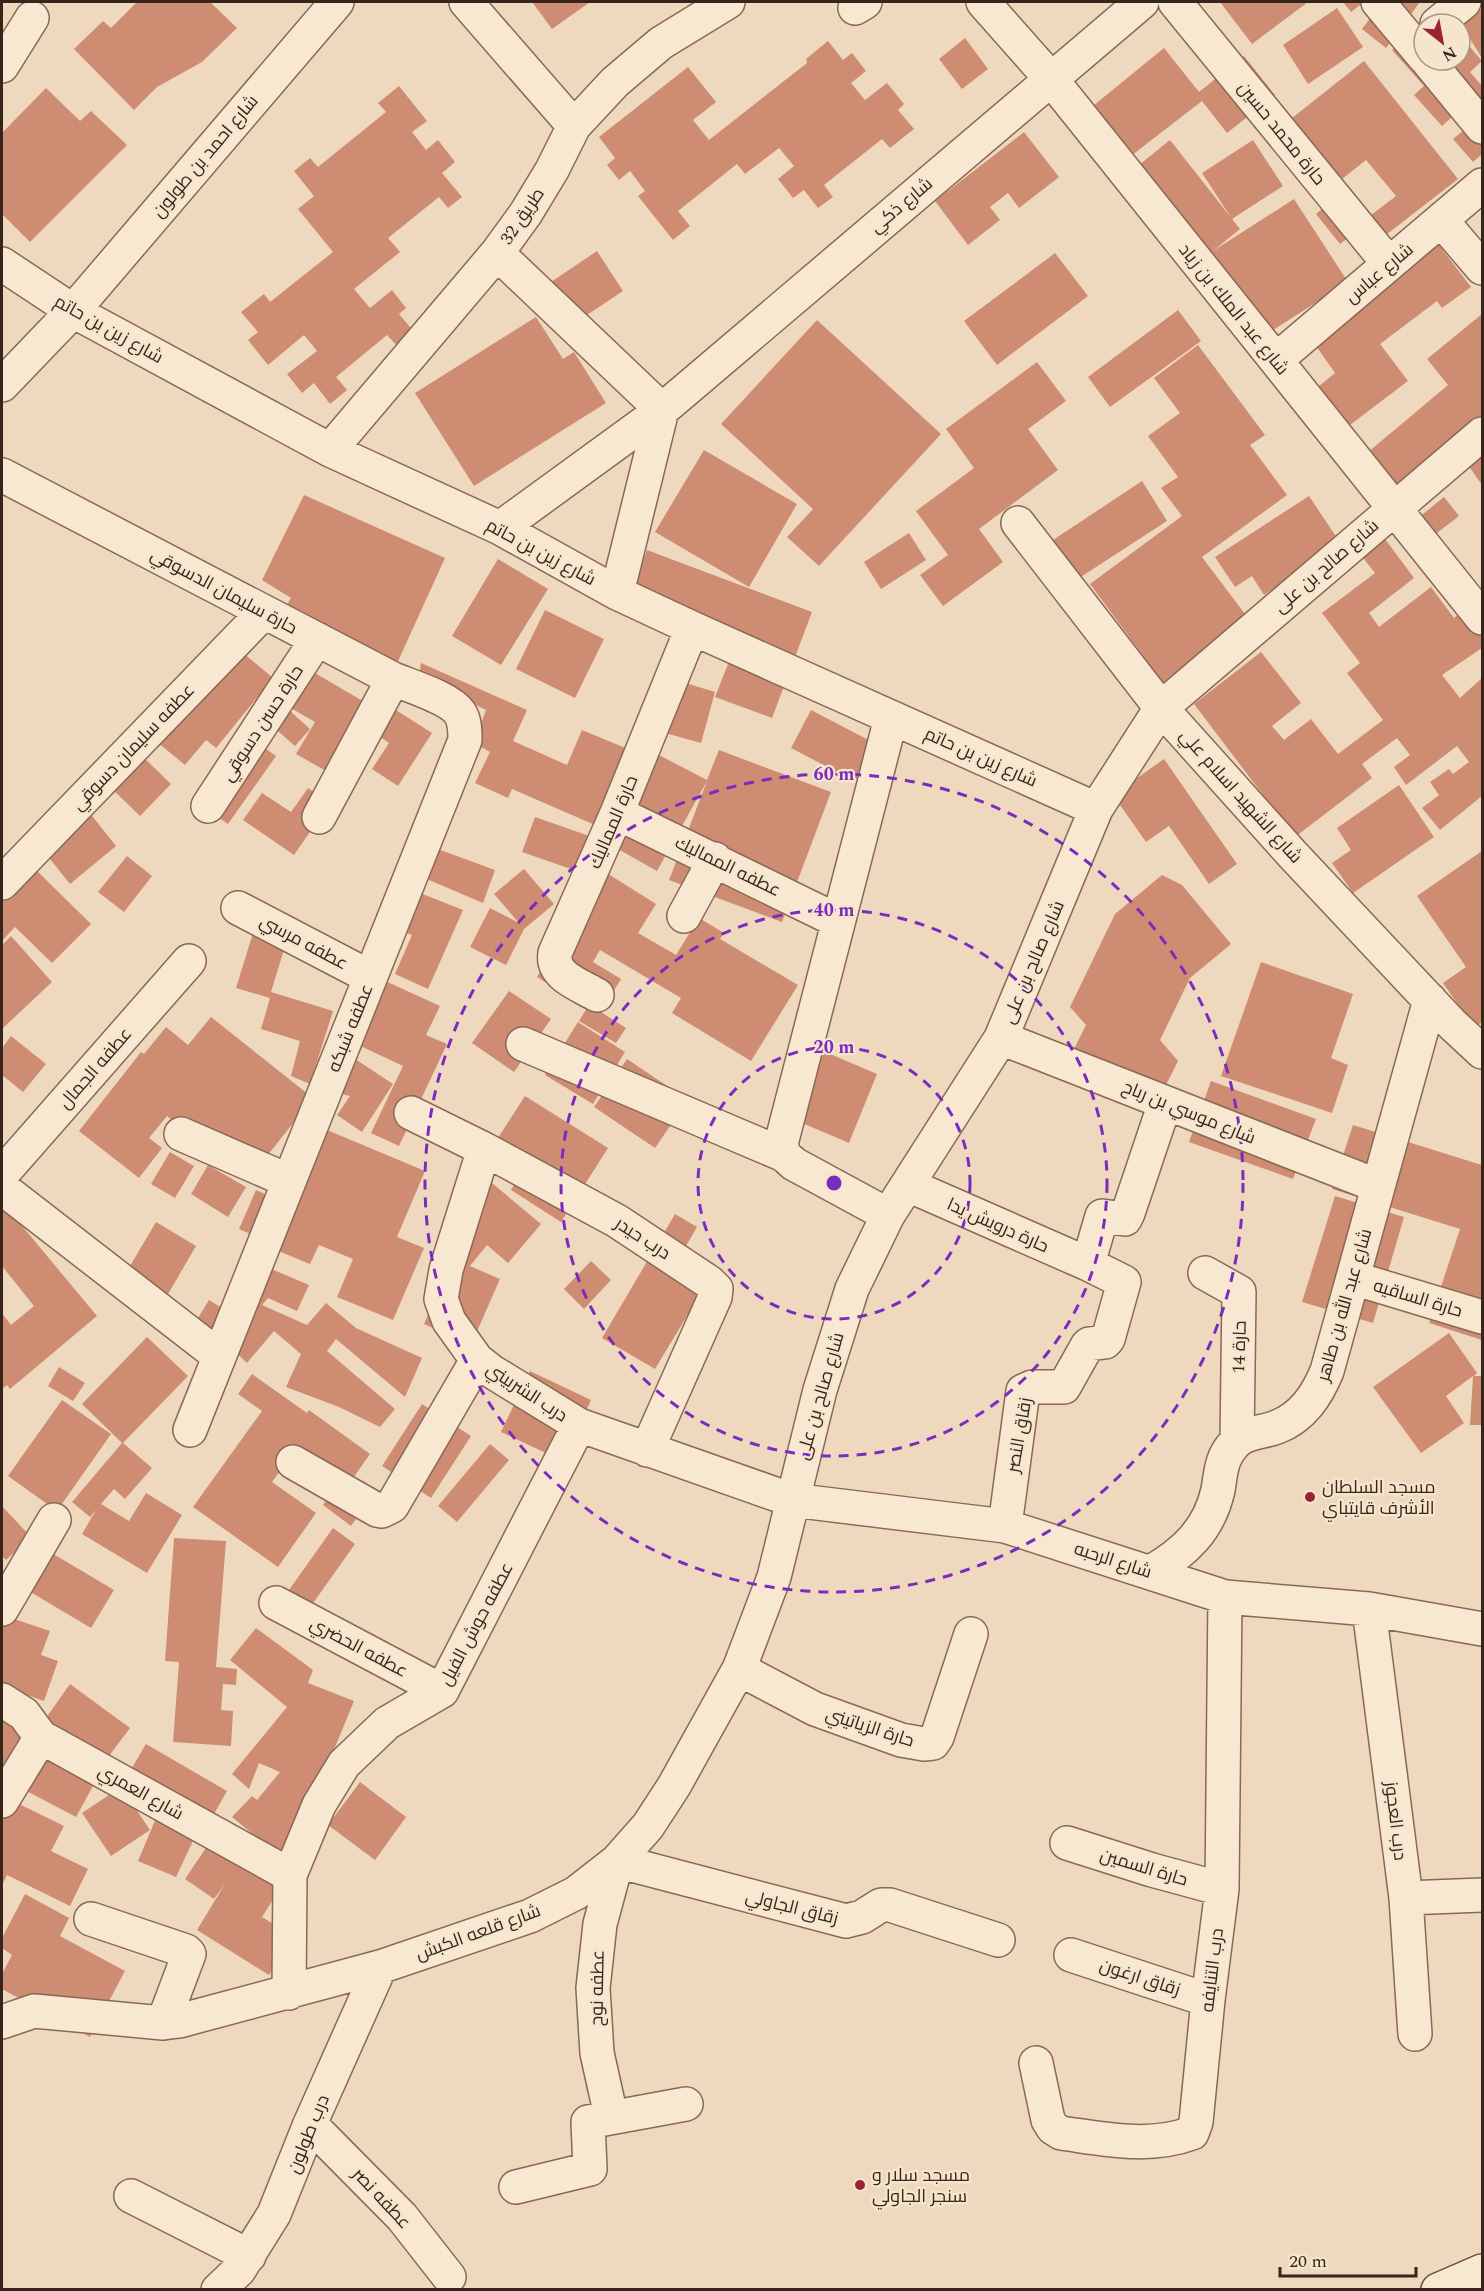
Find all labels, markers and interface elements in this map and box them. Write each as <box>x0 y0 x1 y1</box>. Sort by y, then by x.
north arrow <box>1412 12 1472 72</box>
text: N <box>1437 40 1461 68</box>
street label: حارة محمد حسين <box>1231 75 1332 191</box>
street label: شارع احمد بن طولون <box>146 89 265 224</box>
street label: شارع ذكي <box>864 171 939 240</box>
street label: طريق 32 <box>493 182 551 250</box>
street label: شارع عبد الملك بن زياد <box>1172 237 1295 381</box>
street label: شارع عباس <box>1339 237 1420 310</box>
street label: شارع زين بن حاتم <box>49 288 168 371</box>
street label: شارع زين بن حاتم <box>481 512 601 593</box>
street label: شارع صالح بن على <box>1268 513 1385 620</box>
street label: حارة سليمان الدسوقي <box>146 541 302 642</box>
street label: حارة حسن دسوقي <box>214 660 310 787</box>
street label: عطفه سليمان دسوقي <box>65 678 201 817</box>
street label: شارع زين بن حاتم <box>920 720 1042 794</box>
street label: شارع الشهيد اسلام علي <box>1173 723 1309 870</box>
text: 60 m <box>814 761 854 788</box>
street label: حارة المماليك <box>582 771 645 873</box>
street label: عطفه المماليك <box>670 829 785 904</box>
street label: شارع صالح بن على <box>995 896 1072 1028</box>
text: 40 m <box>814 897 854 924</box>
street label: عطفه مرسي <box>255 908 353 977</box>
street label: عطفه شبكه <box>321 980 380 1076</box>
street label: عطفه الجمال <box>52 1021 139 1115</box>
text: 20 m <box>814 1034 854 1061</box>
street label: شارع موسي بن رباح <box>1118 1073 1260 1152</box>
centre of rings <box>824 1173 844 1193</box>
street label: حارة درويش يدا <box>942 1191 1053 1260</box>
street label: درب حيدر <box>609 1210 676 1267</box>
street label: شارع عبد الله بن طاهر <box>1309 1225 1379 1386</box>
street label: حارة الساقيه <box>1370 1272 1466 1325</box>
street label: حارة 14 <box>1225 1320 1254 1374</box>
street label: شارع صالح بن على <box>789 1329 852 1463</box>
street label: درب الشربيني <box>481 1356 573 1429</box>
street label: زقاق النصر <box>999 1395 1039 1476</box>
place label: مسجد السلطان الأشرف قايتباي <box>1322 1474 1436 1522</box>
marker: مسجد السلطان الأشرف قايتباي <box>1303 1490 1317 1504</box>
street label: شارع الرحبه <box>1071 1535 1155 1586</box>
street label: عطفه حوش الفيل <box>433 1558 520 1691</box>
street label: عطفه الحضري <box>305 1610 413 1685</box>
street label: حارة الزياتيني <box>822 1700 918 1755</box>
street label: شارع العمري <box>93 1758 189 1827</box>
street label: درب العجوز <box>1377 1779 1414 1862</box>
street label: حارة السمين <box>1097 1841 1191 1894</box>
street label: زقاق الجاولي <box>742 1883 841 1932</box>
street label: شارع قلعه الكبش <box>412 1897 545 1968</box>
street label: درب التنايفه <box>1194 1926 1231 2014</box>
street label: عطفه نوح <box>583 1950 612 2026</box>
street label: زقاق ارغون <box>1096 1952 1184 2003</box>
street label: درب طولون <box>280 2091 337 2178</box>
street label: عطفه نصر <box>345 2161 417 2235</box>
place label: مسجد سلار و سنجر الجاولي <box>872 2162 970 2210</box>
marker: مسجد سلار و سنجر الجاولي <box>853 2178 867 2192</box>
scale bar <box>1280 2240 1416 2278</box>
text: 20 m <box>1289 2248 1327 2275</box>

